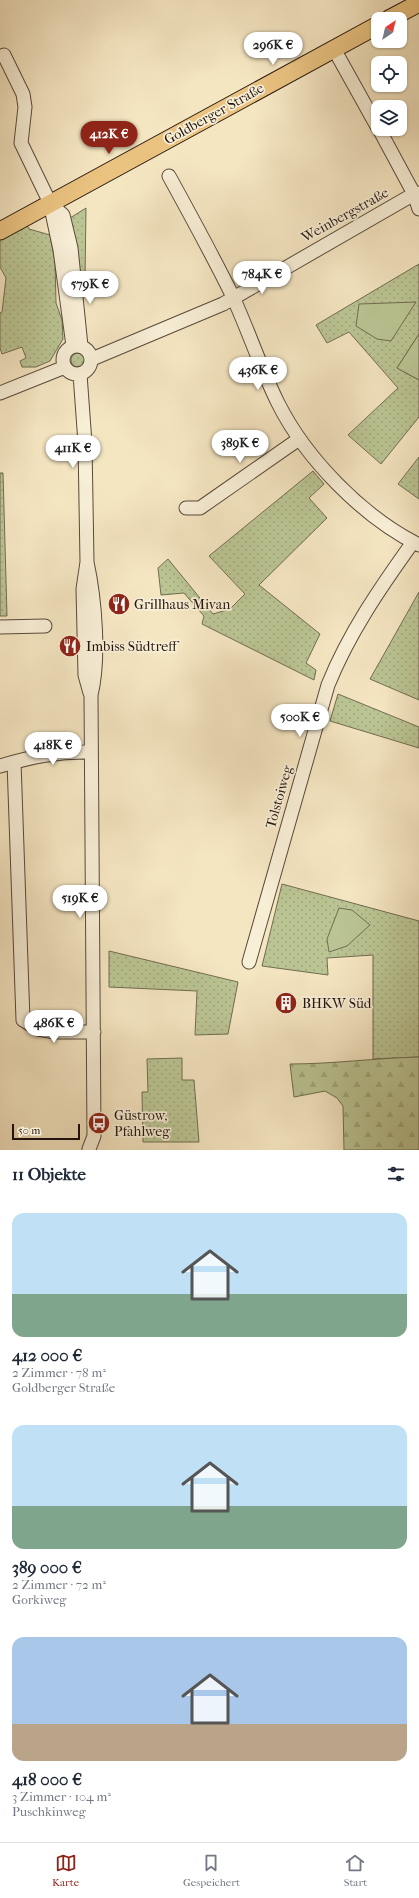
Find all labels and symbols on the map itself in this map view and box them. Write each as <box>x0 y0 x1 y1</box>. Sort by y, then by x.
north arrow <box>371 12 407 48</box>
pin: 296K € <box>240 32 306 66</box>
street label: Goldberger Straße <box>161 80 267 148</box>
pin: 412K € <box>76 121 142 155</box>
street label: Weinbergstraße <box>298 184 392 246</box>
pin: 784K € <box>229 261 295 295</box>
pin: 579K € <box>57 271 123 305</box>
pin: 436K € <box>225 357 291 391</box>
pin: 389K € <box>207 430 273 464</box>
pin: 411K € <box>40 435 106 469</box>
restaurant icon: Grillhaus Mivan <box>106 591 132 617</box>
place label: Grillhaus Mivan <box>134 596 230 613</box>
restaurant icon: Imbiss Südtreff <box>57 633 83 659</box>
place label: Imbiss Südtreff <box>86 638 180 655</box>
pin: 500K € <box>267 704 333 738</box>
pin: 418K € <box>20 732 86 766</box>
street label: Tolstoiweg <box>262 763 296 830</box>
pin: 519K € <box>47 885 113 919</box>
building icon: BHKW Süd <box>273 990 299 1016</box>
place label: BHKW Süd <box>302 995 372 1012</box>
pin: 486K € <box>21 1010 87 1044</box>
place label: Güstrow, Pfahlweg <box>114 1107 170 1140</box>
bus stop icon: Güstrow, Pfahlweg <box>86 1110 112 1136</box>
scale bar <box>12 1122 80 1141</box>

